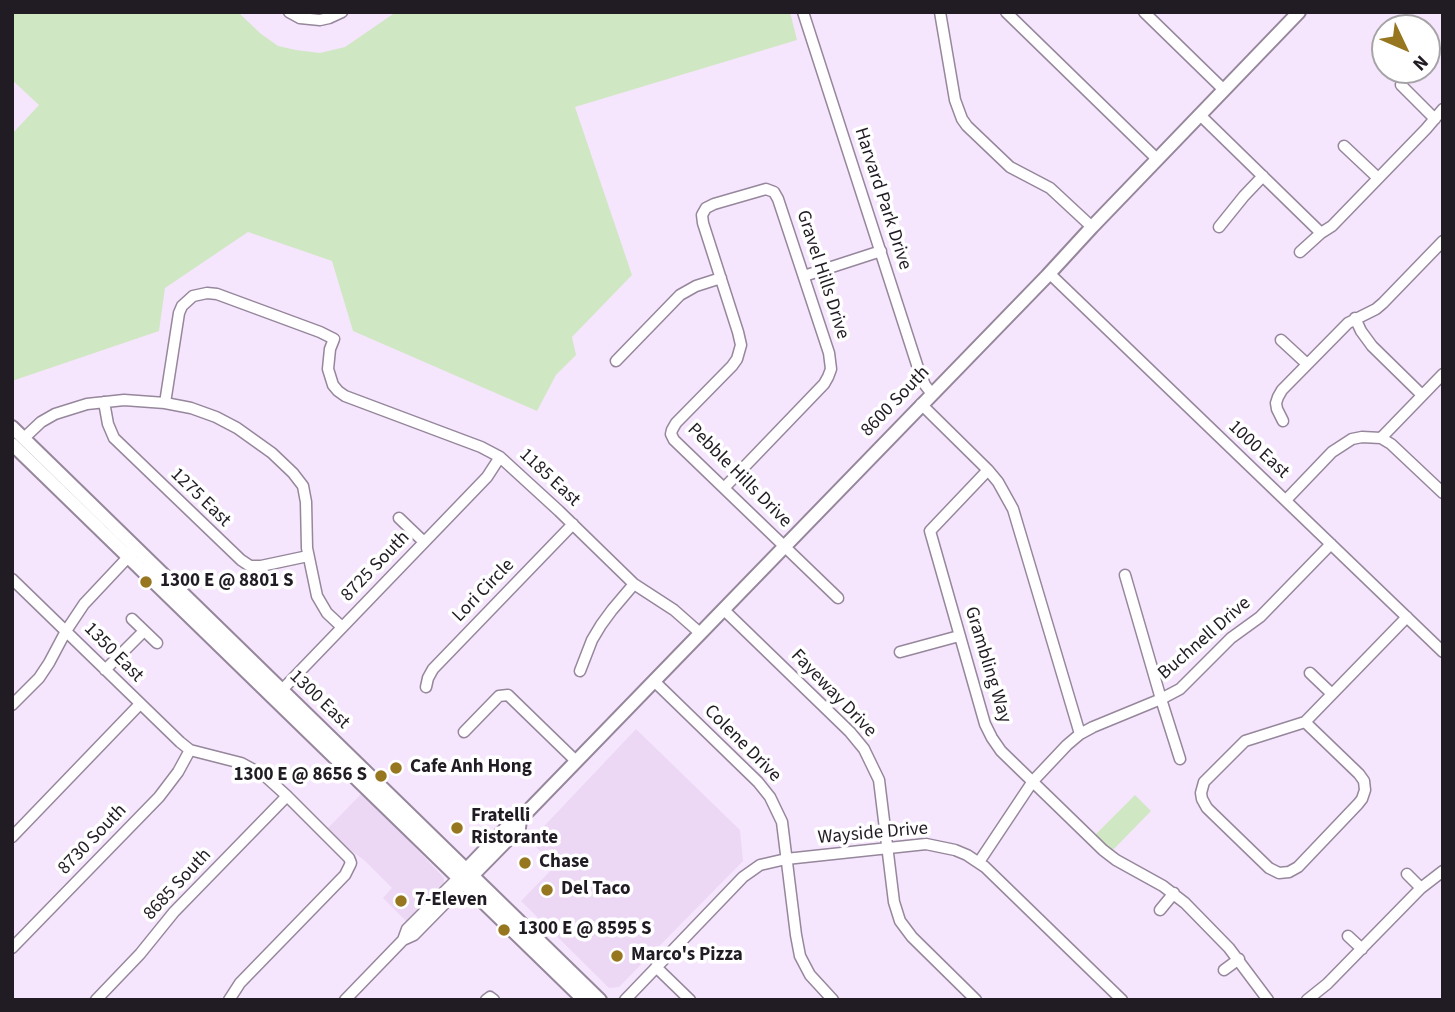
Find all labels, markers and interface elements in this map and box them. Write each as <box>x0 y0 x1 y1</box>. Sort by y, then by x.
north arrow <box>1371 14 1441 84</box>
text: N <box>1406 49 1434 76</box>
street label: Harvard Park Drive <box>848 125 916 273</box>
street label: Gravel Hills Drive <box>790 208 854 342</box>
street label: 8600 South <box>857 362 935 442</box>
street label: 1000 East <box>1223 416 1293 484</box>
street label: Pebble Hills Drive <box>682 419 796 533</box>
street label: 1185 East <box>514 444 584 512</box>
street label: 1275 East <box>165 464 235 532</box>
street label: 8725 South <box>337 527 415 607</box>
street label: Lori Circle <box>448 555 520 627</box>
place label: 1300 E @ 8801 S <box>160 571 294 593</box>
marker: 1300 E @ 8801 S <box>138 574 154 590</box>
street label: Buchnell Drive <box>1154 593 1256 685</box>
street label: Grambling Way <box>959 604 1015 726</box>
street label: 1350 East <box>78 618 148 688</box>
street label: Fayeway Drive <box>785 645 881 743</box>
street label: 1300 East <box>284 666 354 734</box>
street label: Colene Drive <box>699 701 785 787</box>
place label: Cafe Anh Hong <box>410 757 532 779</box>
marker: Cafe Anh Hong <box>388 760 404 776</box>
place label: 1300 E @ 8656 S <box>233 765 367 787</box>
marker: 1300 E @ 8656 S <box>373 768 389 784</box>
street label: 8730 South <box>54 800 132 880</box>
place label: Fratelli Ristorante <box>471 806 558 850</box>
street label: Wayside Drive <box>817 818 929 850</box>
marker: Fratelli Ristorante <box>449 820 465 836</box>
street label: 8685 South <box>139 845 217 925</box>
place label: Chase <box>539 852 589 874</box>
marker: Chase <box>517 855 533 871</box>
place label: Del Taco <box>561 879 630 901</box>
marker: Del Taco <box>539 882 555 898</box>
place label: 7-Eleven <box>415 890 487 912</box>
marker: 7-Eleven <box>393 893 409 909</box>
place label: 1300 E @ 8595 S <box>518 919 652 941</box>
marker: 1300 E @ 8595 S <box>496 922 512 938</box>
place label: Marco's Pizza <box>631 945 743 967</box>
marker: Marco's Pizza <box>609 948 625 964</box>

